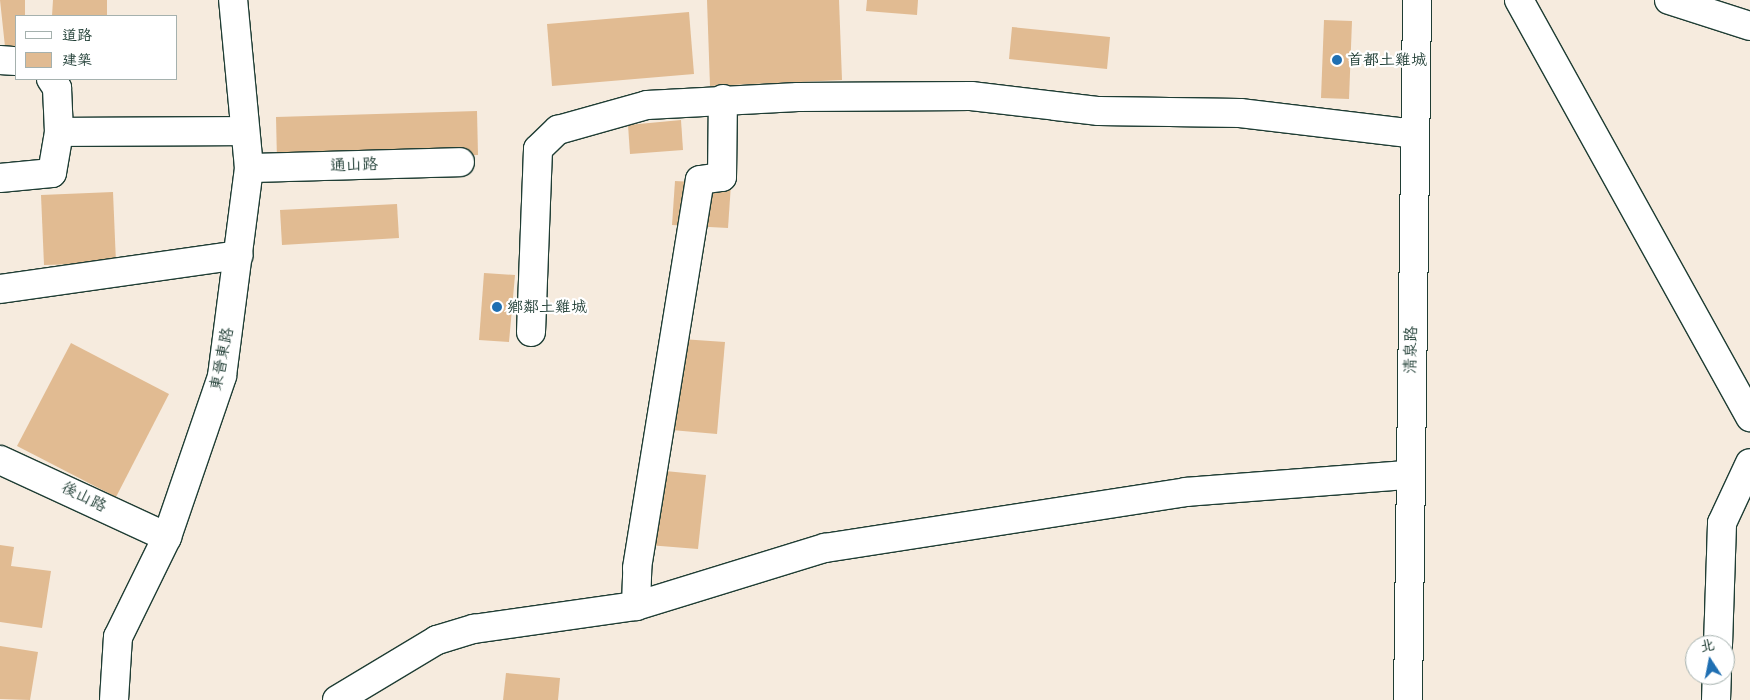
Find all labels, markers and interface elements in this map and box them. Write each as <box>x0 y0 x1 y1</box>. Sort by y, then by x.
legend <box>15 15 178 80</box>
text: 道路 <box>62 26 92 45</box>
place label: 首都土雞城 <box>1347 50 1427 70</box>
text: 建築 <box>62 51 92 70</box>
marker: 首都土雞城 <box>1331 54 1343 66</box>
street label: 通山路 <box>330 155 378 175</box>
place label: 鄉鄰土雞城 <box>507 297 587 317</box>
marker: 鄉鄰土雞城 <box>491 301 503 313</box>
street label: 東晉東路 <box>206 326 238 392</box>
street label: 清泉路 <box>1401 326 1421 374</box>
street label: 後山路 <box>58 478 110 516</box>
north arrow <box>1685 635 1735 685</box>
text: 北 <box>1699 636 1716 655</box>

